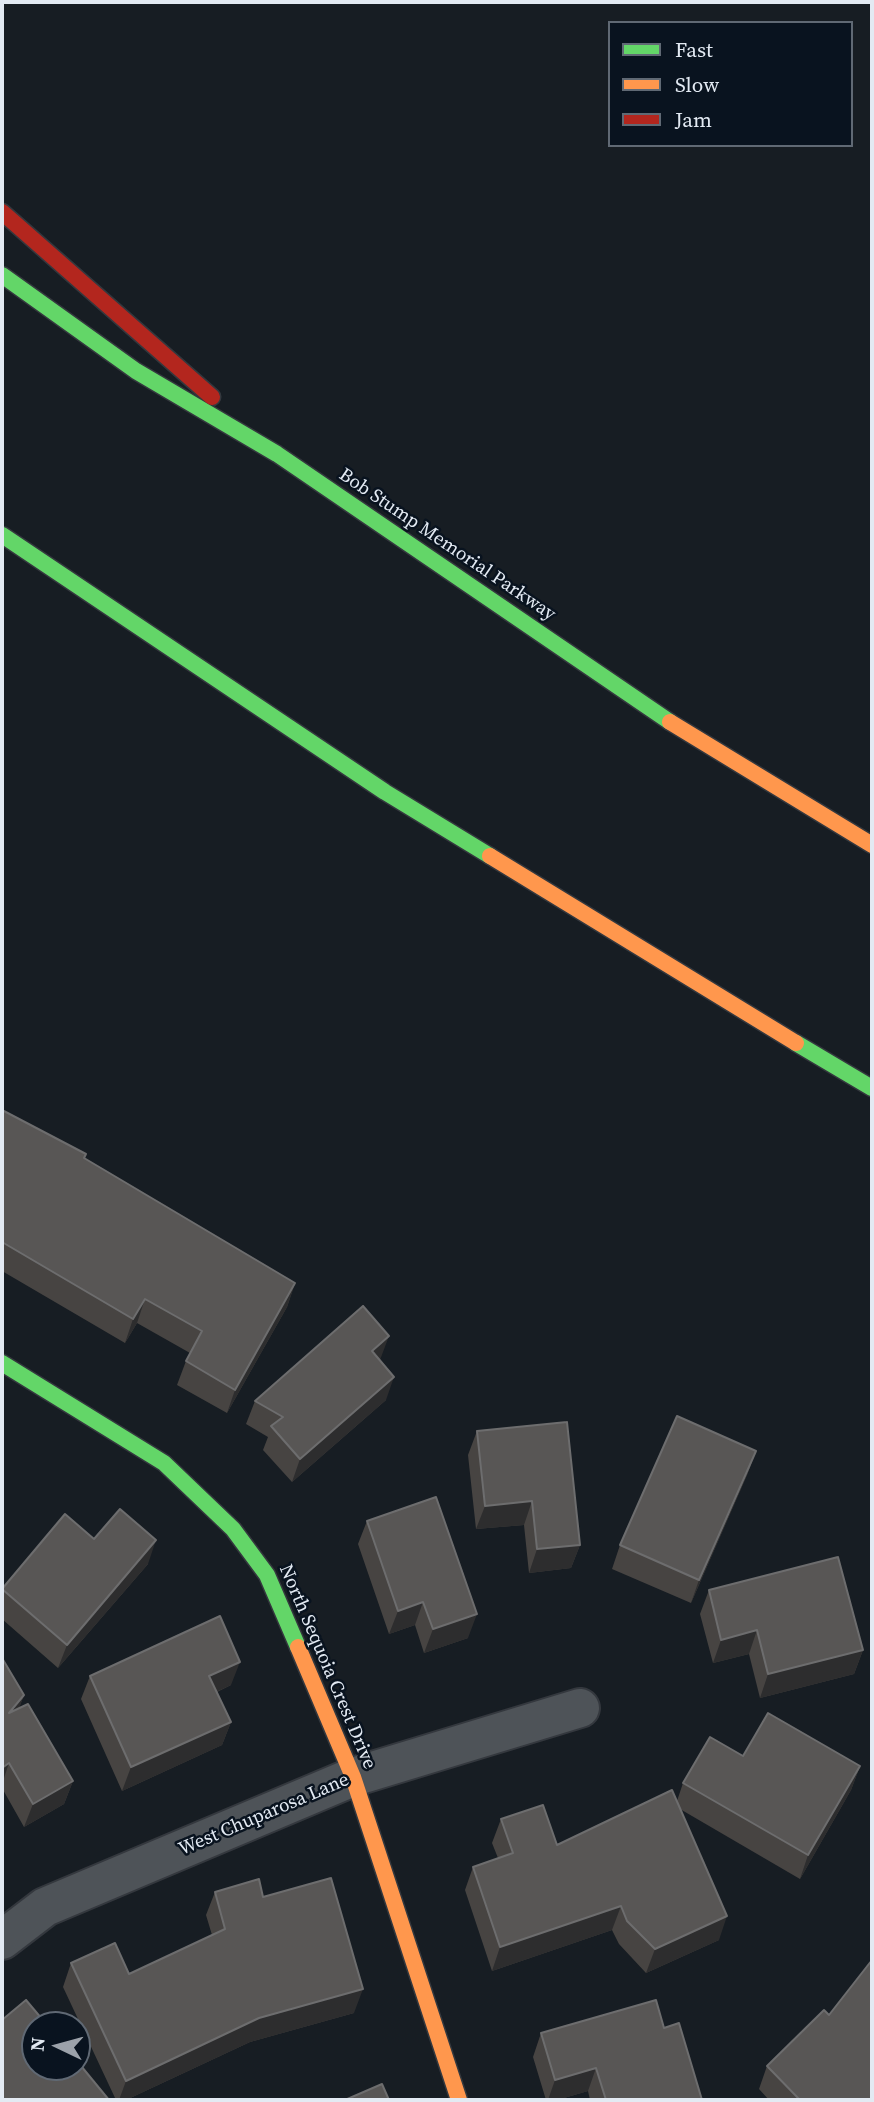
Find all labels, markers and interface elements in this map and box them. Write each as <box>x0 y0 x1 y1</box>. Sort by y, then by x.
legend <box>608 21 853 147</box>
text: Fast <box>675 35 713 64</box>
text: Slow <box>675 70 719 99</box>
text: Jam <box>675 105 712 134</box>
street label: Bob Stump Memorial Parkway <box>334 464 560 626</box>
street label: North Sequoia Crest Drive <box>274 1561 380 1773</box>
street label: West Chuparosa Lane <box>175 1769 353 1861</box>
north arrow <box>21 2011 91 2081</box>
text: N <box>24 2036 51 2052</box>

